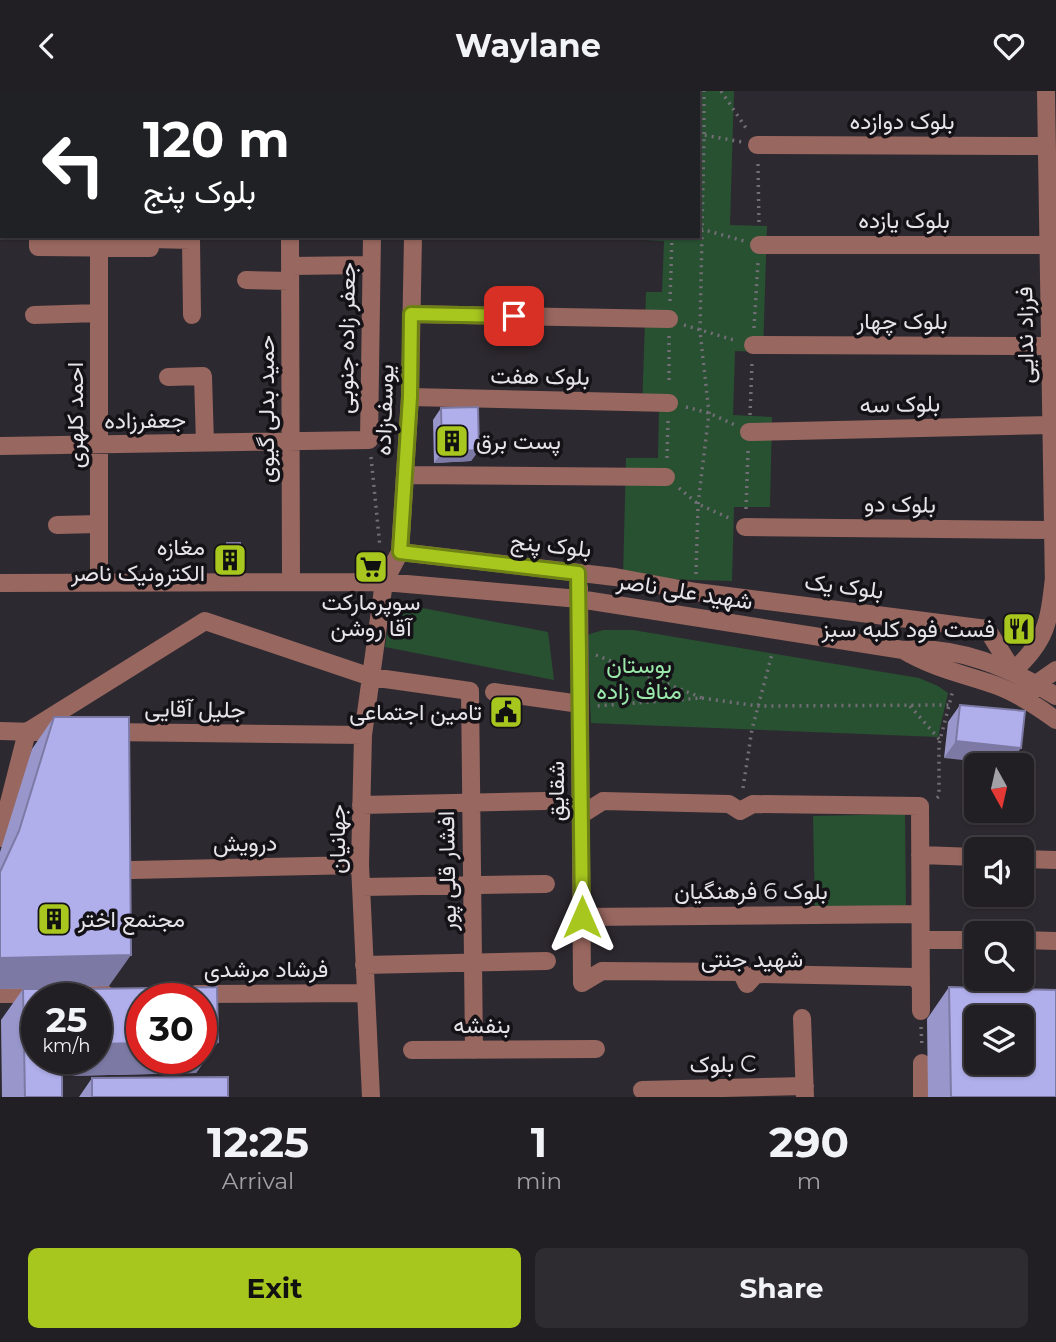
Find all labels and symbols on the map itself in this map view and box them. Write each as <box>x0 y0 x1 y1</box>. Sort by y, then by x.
street label: بلوک دوازده <box>850 107 954 136</box>
street label: بلوک یازده <box>858 206 950 235</box>
street label: جعفر زاده جنوبی <box>331 262 362 414</box>
pin <box>484 286 544 346</box>
street label: فرزاد ندایی <box>1010 286 1041 384</box>
street label: بلوک چهار <box>855 307 948 337</box>
street label: حمید بدلی گیوی <box>252 335 281 483</box>
street label: بلوک هفت <box>490 361 590 392</box>
street label: احمد کلهری <box>61 362 90 468</box>
street label: یوسف‌زاده <box>368 364 401 456</box>
street label: بلوک سه <box>859 389 941 420</box>
street label: جعفرزاده <box>104 405 186 436</box>
building icon: پست برق <box>433 422 471 460</box>
place label: پست برق <box>476 427 561 457</box>
street label: بلوک دو <box>864 489 936 520</box>
street label: بلوک پنج <box>509 527 593 565</box>
place label: مغازه الکترونیک ناصر <box>70 533 205 588</box>
building icon: مغازه الکترونیک ناصر <box>211 541 249 579</box>
supermarket icon: سوپرمارکت آقا روشن <box>352 548 390 586</box>
street label: شهید علی ناصر <box>614 566 755 617</box>
street label: بلوک یک <box>803 567 885 606</box>
place label: سوپرمارکت آقا روشن <box>321 588 421 643</box>
restaurant icon: فست فود کلبه سبز <box>1000 610 1038 648</box>
place label: فست فود کلبه سبز <box>820 615 995 644</box>
park label: بوستان مناف زاده <box>596 651 682 706</box>
public building icon: تامین اجتماعی <box>487 693 525 731</box>
street label: جلیل آقایی <box>144 694 246 724</box>
place label: تامین اجتماعی <box>349 698 482 726</box>
north arrow <box>964 753 1034 823</box>
street label: شقایق <box>542 761 570 821</box>
street label: جهانیان <box>323 804 352 874</box>
street label: افشار قلی پور <box>432 810 464 932</box>
street label: درویش <box>213 828 277 859</box>
street label: بلوک 6 فرهنگیان <box>674 877 828 906</box>
position arrow <box>545 880 619 954</box>
building icon: مجتمع اختر <box>35 900 73 938</box>
place label: مجتمع اختر <box>77 905 185 935</box>
street label: شهید جنتی <box>701 945 803 974</box>
street label: فرشاد مرشدی <box>204 955 328 984</box>
speed limit sign: 30 <box>126 983 217 1074</box>
street label: بنفشه <box>453 1011 511 1039</box>
street label: بلوک C <box>689 1049 757 1080</box>

